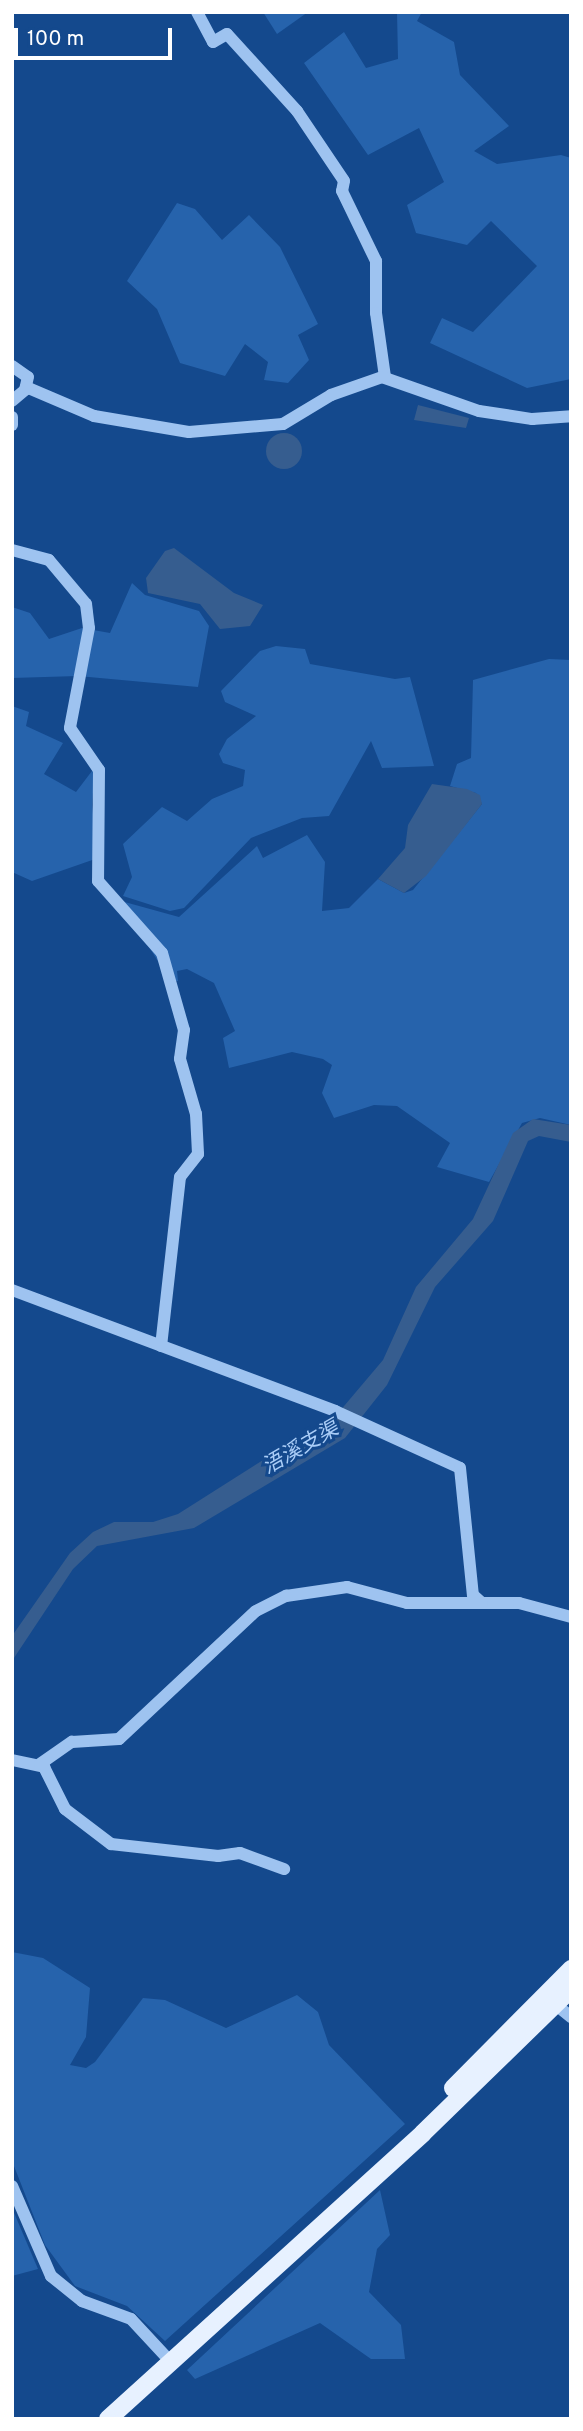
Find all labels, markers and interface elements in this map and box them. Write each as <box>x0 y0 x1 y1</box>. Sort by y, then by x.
scale bar <box>18 14 175 58</box>
text: 100 m <box>27 26 84 53</box>
water label: 浯溪支渠 <box>258 1417 344 1481</box>

